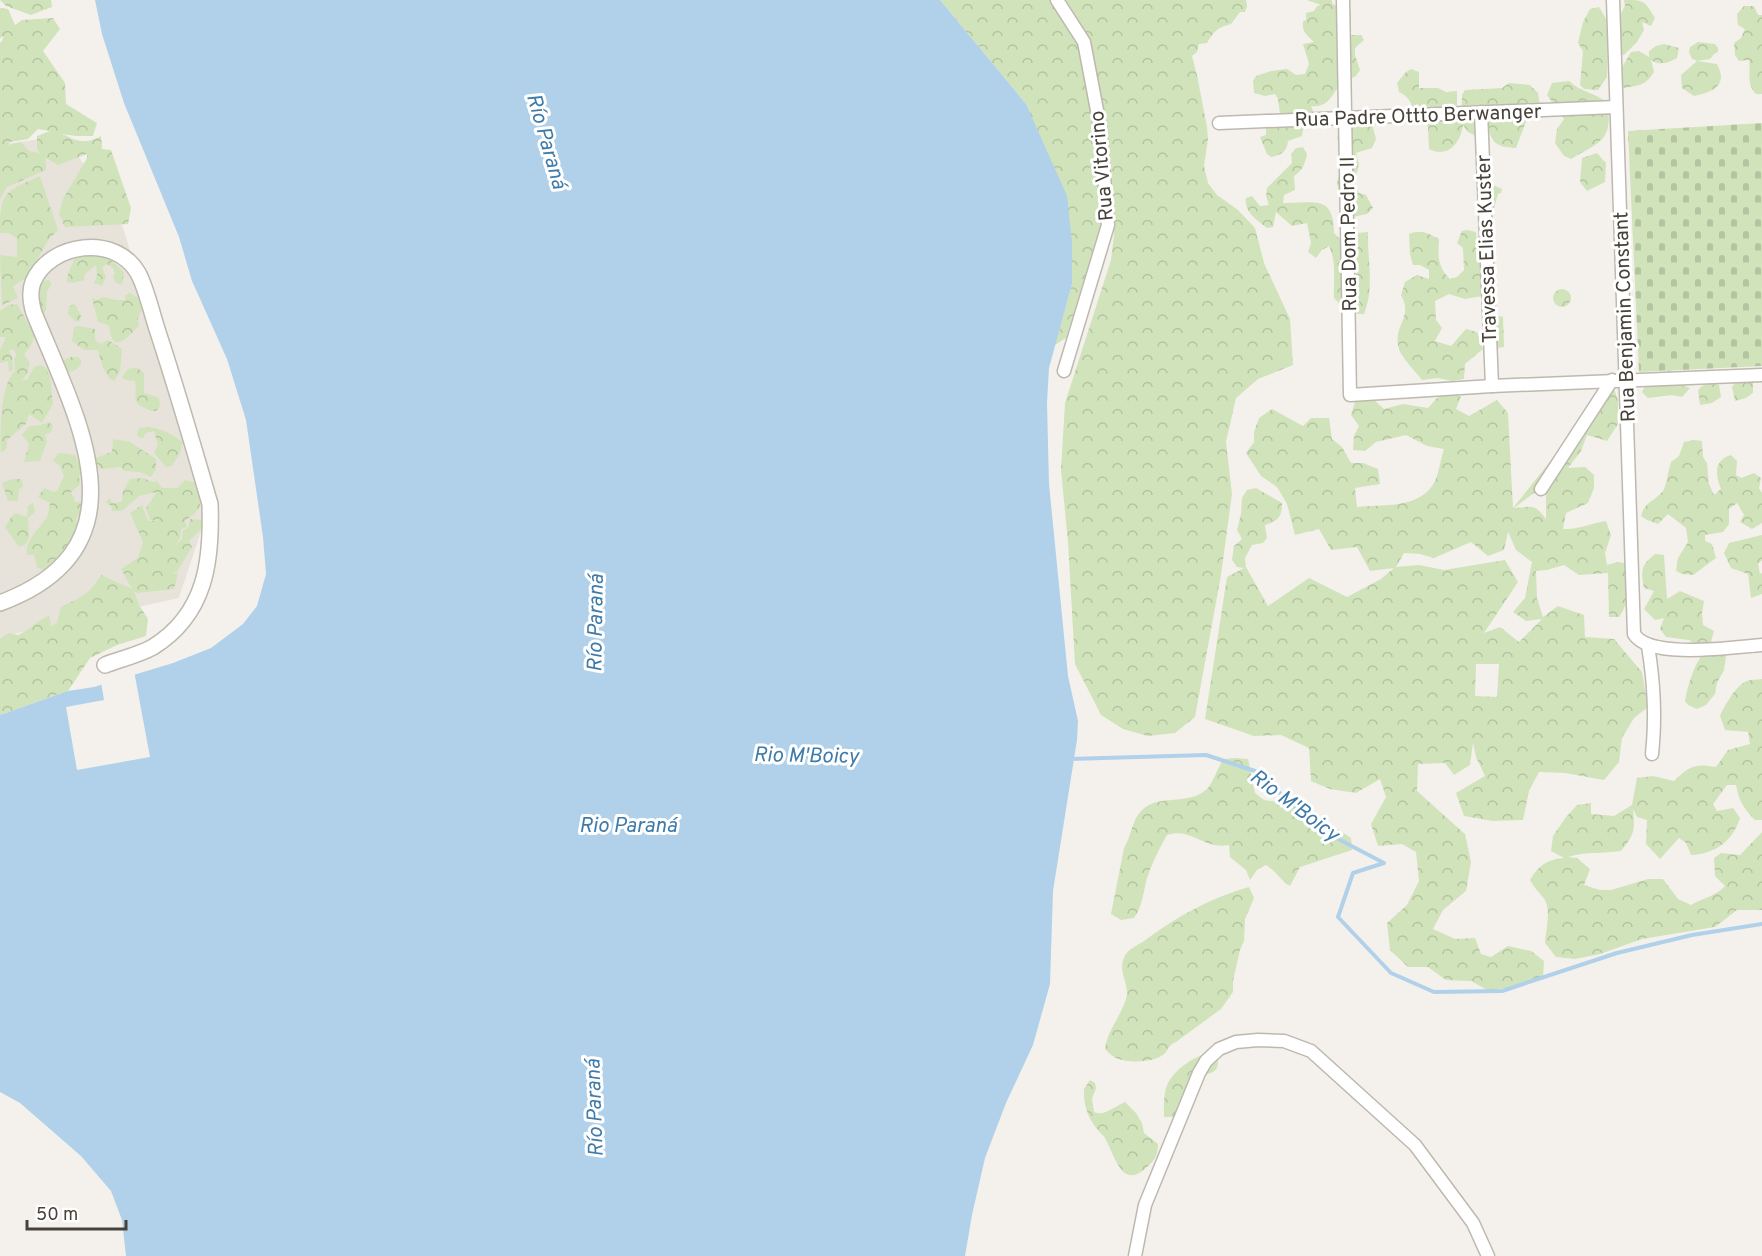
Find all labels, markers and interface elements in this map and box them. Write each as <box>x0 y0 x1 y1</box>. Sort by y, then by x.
water label: Río Paraná <box>519 91 573 194</box>
street label: Rua Padre Ottto Berwanger <box>1294 100 1542 134</box>
street label: Rua Vitorino <box>1085 109 1121 222</box>
street label: Travessa Elias Kuster <box>1472 154 1504 344</box>
street label: Rua Dom Pedro II <box>1336 156 1364 312</box>
street label: Rua Benjamin Constant <box>1609 211 1643 423</box>
water label: Río Paraná <box>582 572 611 672</box>
water label: Rio M'Boicy <box>753 742 860 771</box>
water label: Rio M'Boicy <box>1244 764 1345 849</box>
water label: Rio Paraná <box>579 813 679 840</box>
water label: Río Paraná <box>580 1056 611 1157</box>
scale bar <box>27 1193 126 1231</box>
text: 50 m <box>36 1204 78 1227</box>

